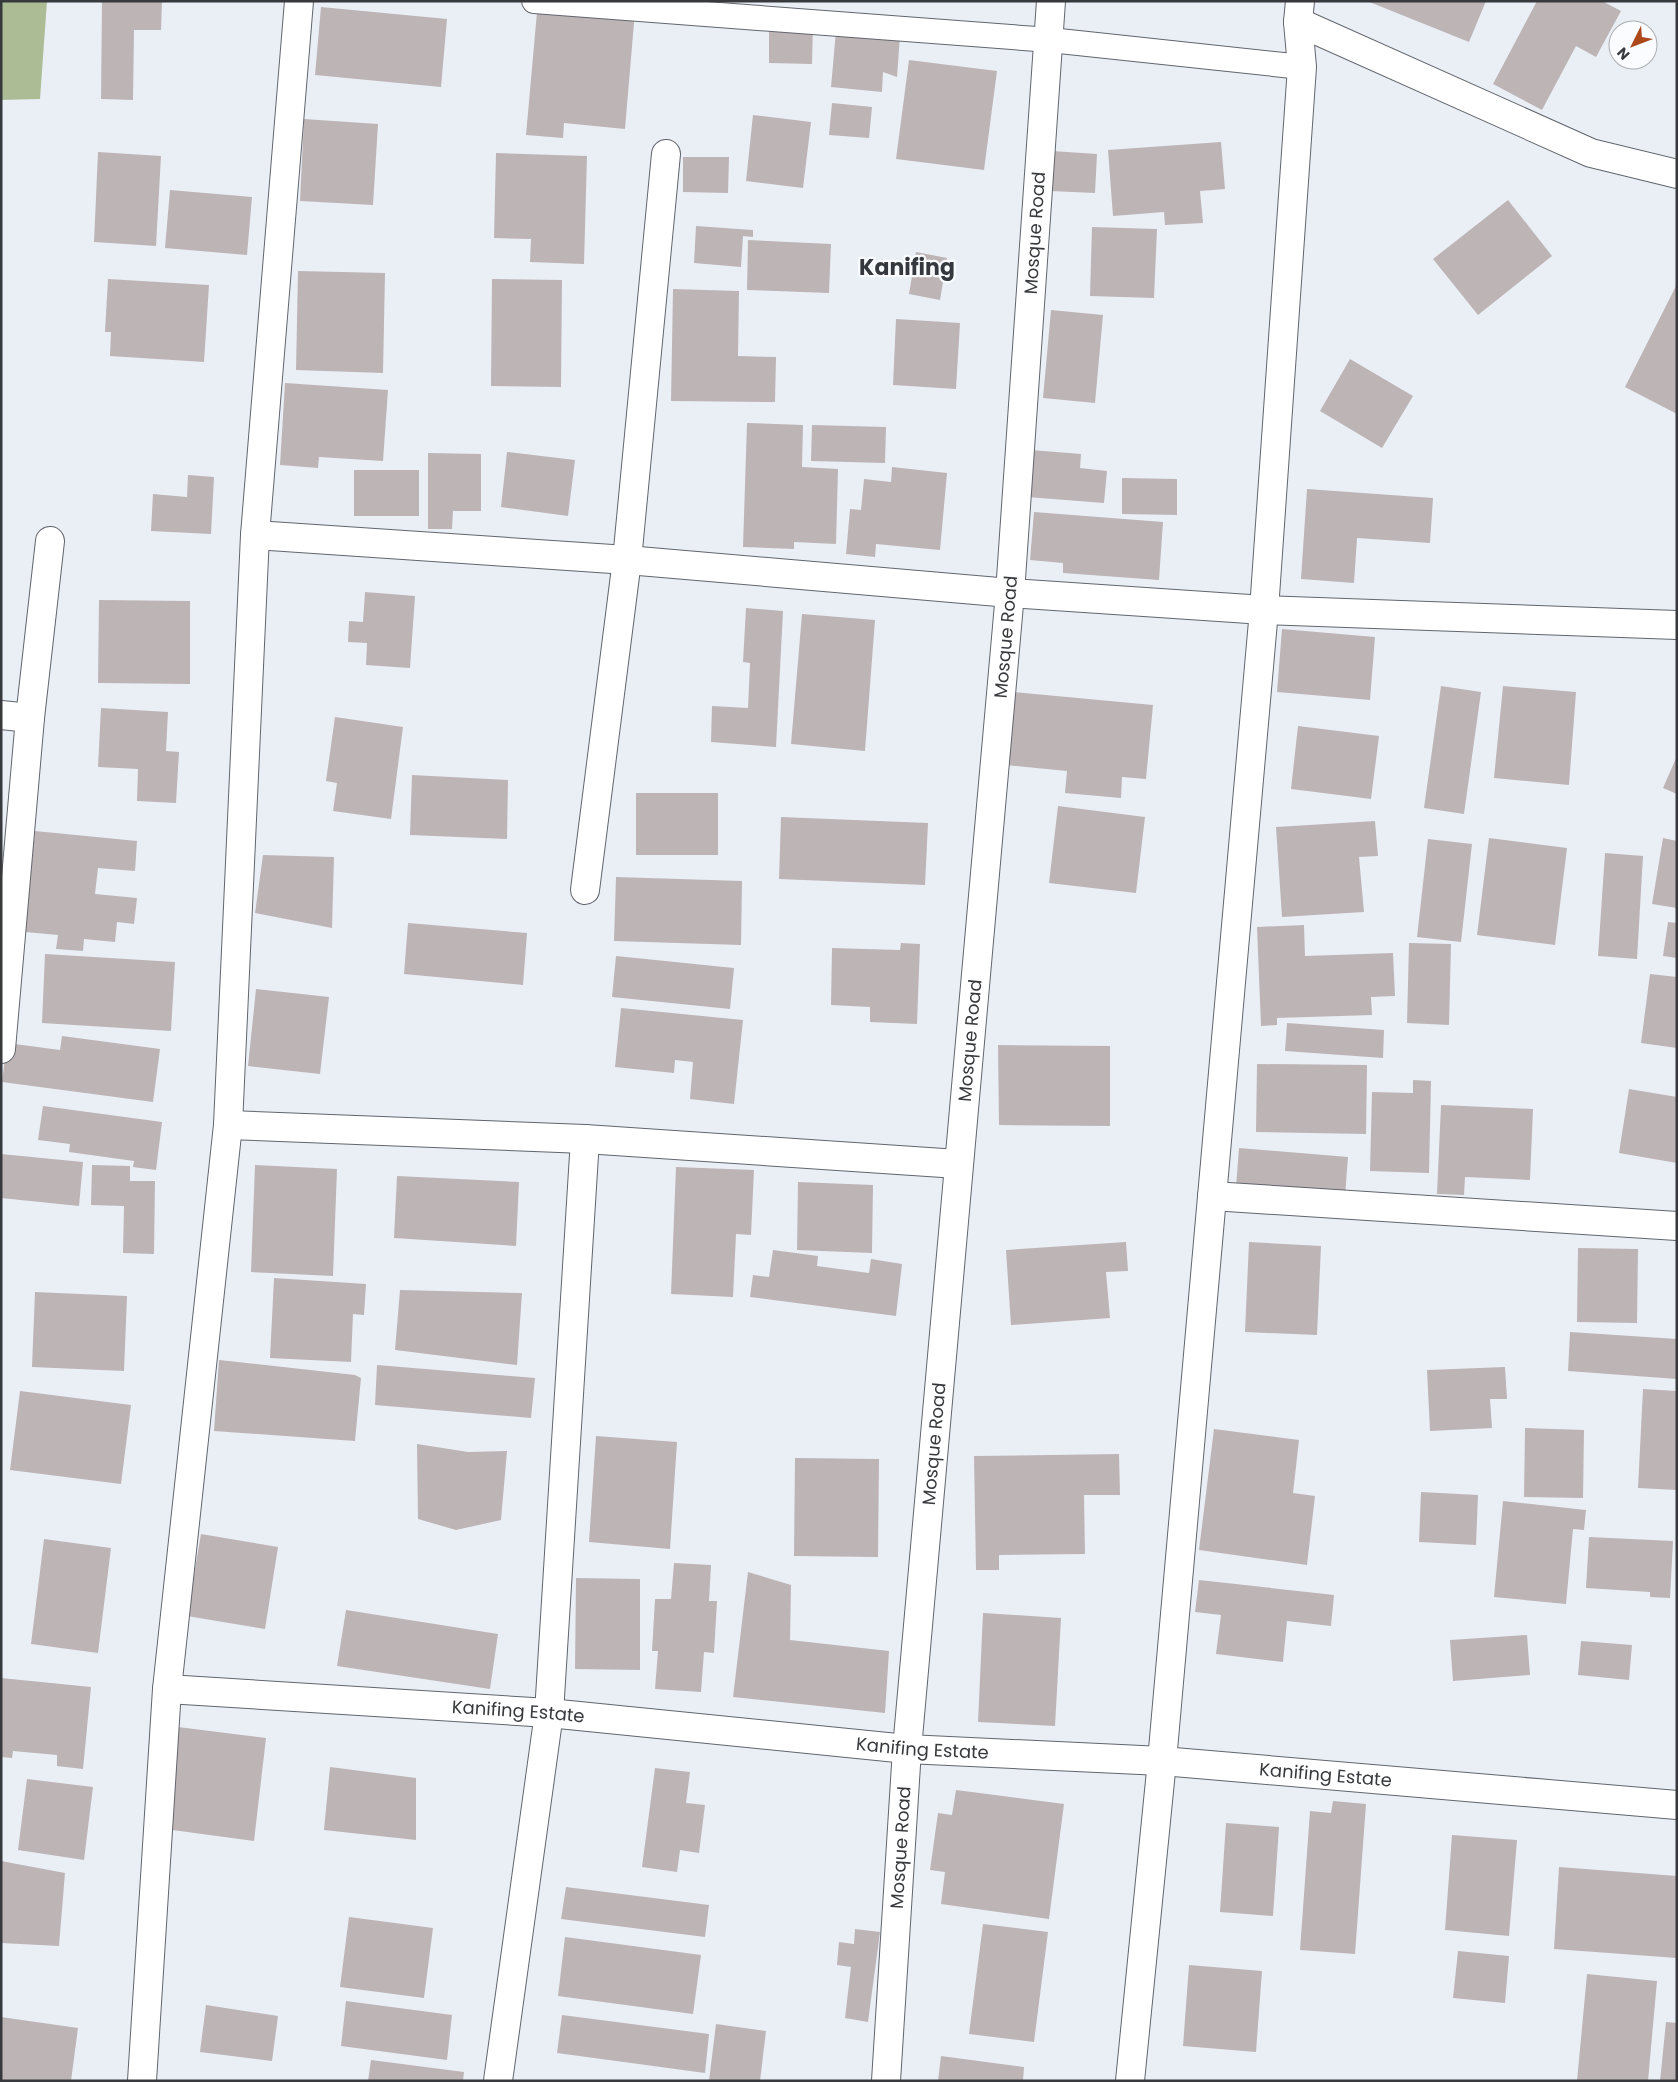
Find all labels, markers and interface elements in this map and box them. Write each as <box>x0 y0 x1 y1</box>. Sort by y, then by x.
north arrow <box>1608 20 1658 70</box>
text: N <box>1612 43 1634 64</box>
street label: Mosque Road <box>1018 171 1051 295</box>
district label: Kanifing <box>859 252 955 283</box>
street label: Mosque Road <box>988 575 1023 699</box>
street label: Mosque Road <box>952 978 988 1103</box>
street label: Mosque Road <box>916 1381 952 1506</box>
street label: Kanifing Estate <box>451 1694 586 1729</box>
street label: Kanifing Estate <box>855 1731 989 1765</box>
street label: Kanifing Estate <box>1258 1756 1393 1793</box>
street label: Mosque Road <box>884 1785 917 1910</box>

